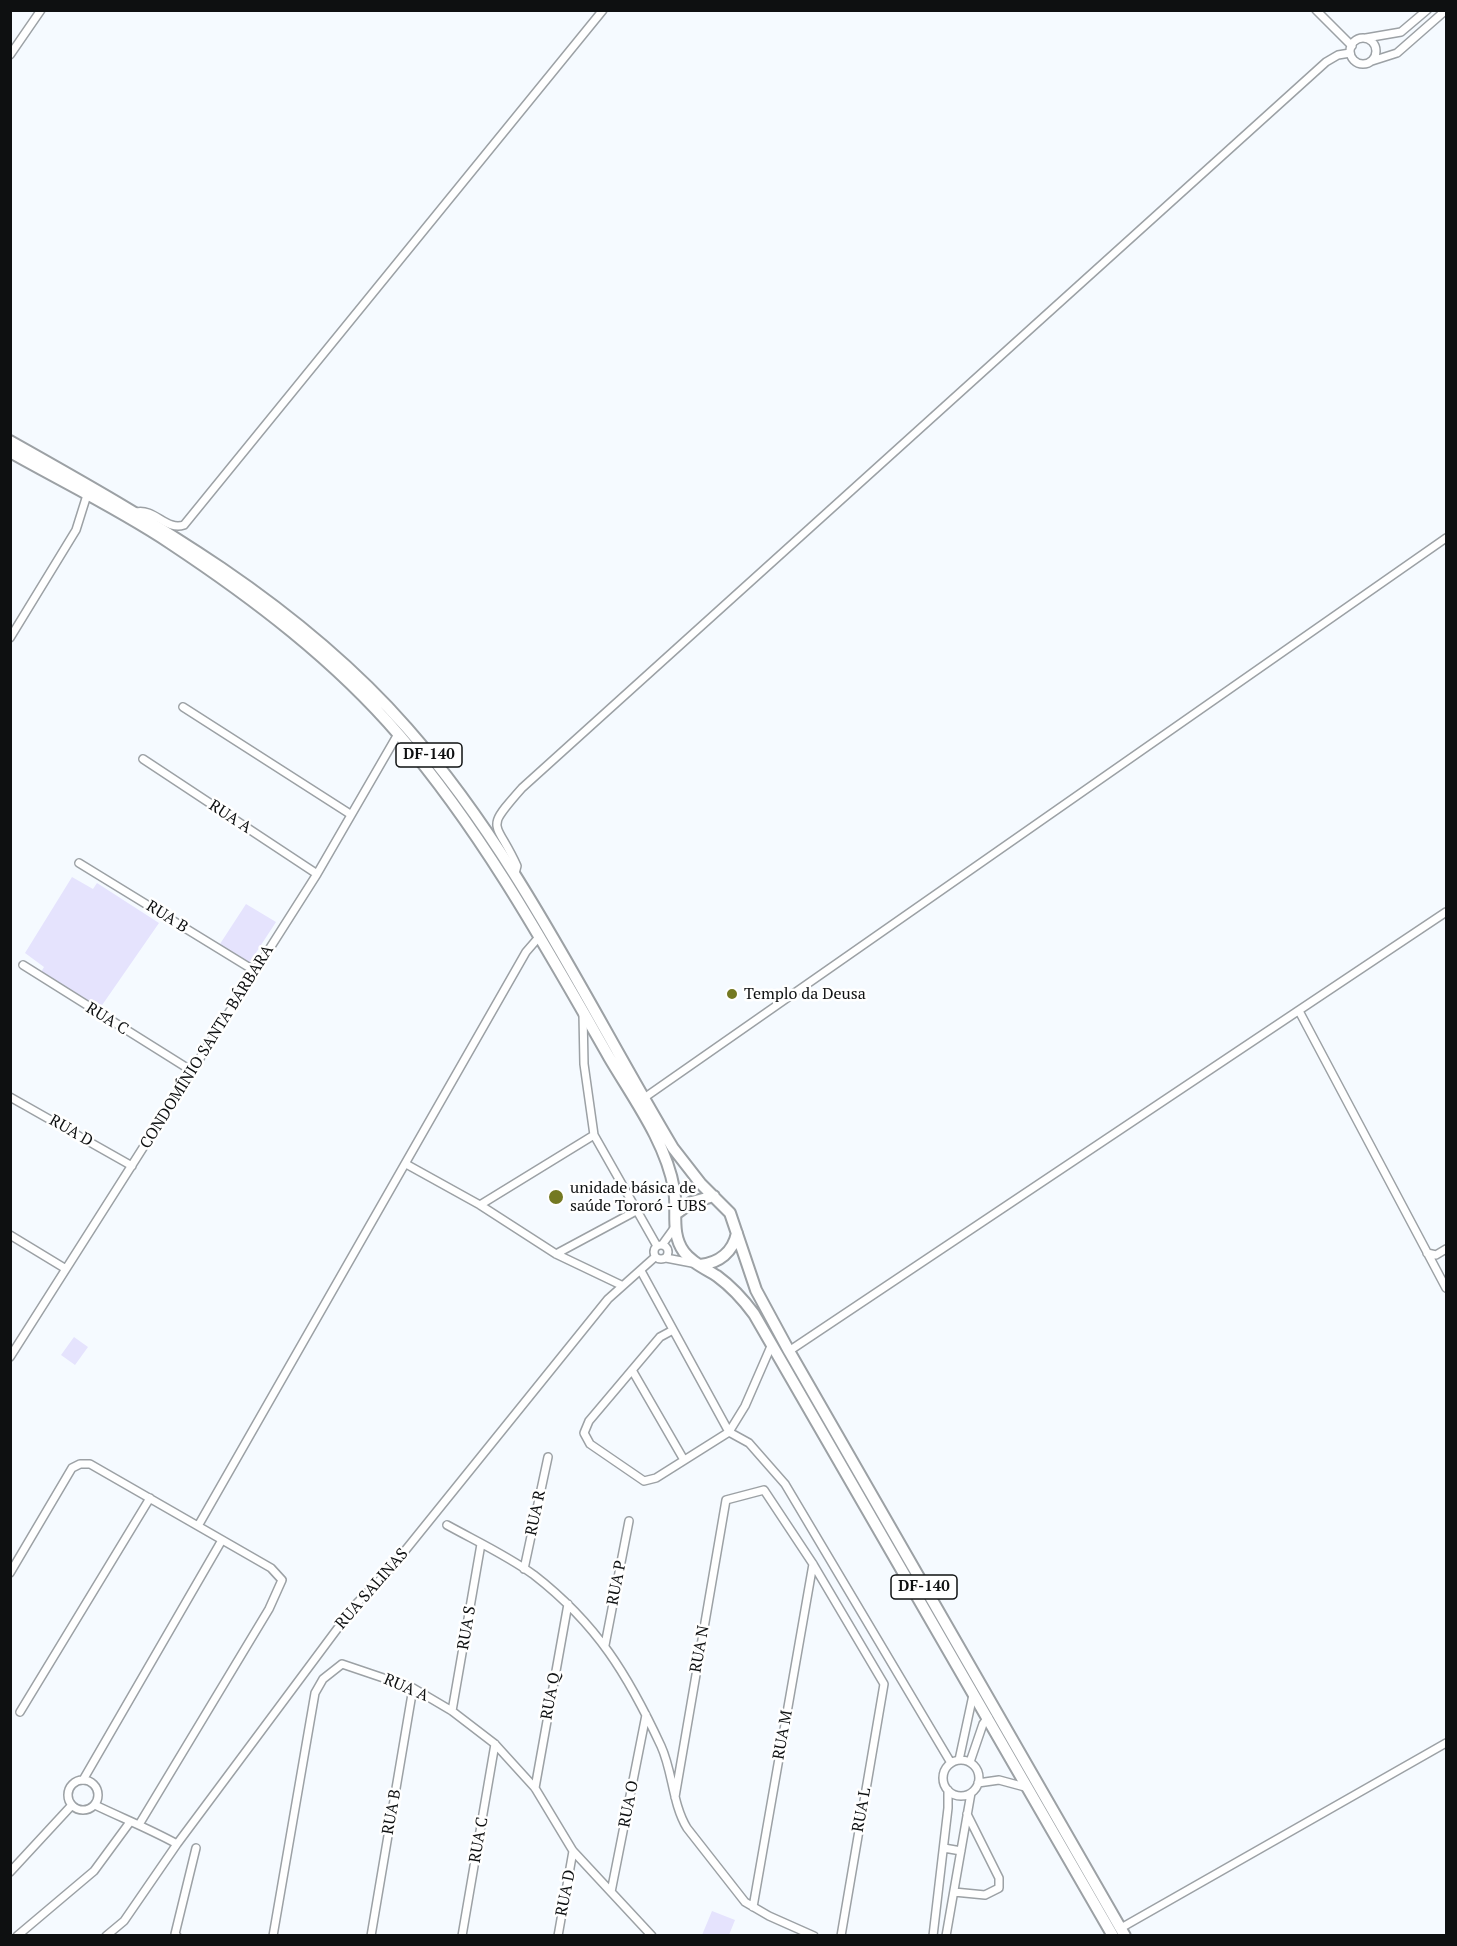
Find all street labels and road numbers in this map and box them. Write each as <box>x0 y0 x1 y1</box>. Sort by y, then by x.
road number: DF-140 <box>396 743 462 767</box>
street label: RUA A <box>205 796 255 838</box>
street label: RUA B <box>143 897 191 937</box>
street label: CONDOMÍNIO SANTA BÁRBARA <box>136 942 278 1152</box>
street label: RUA C <box>82 999 132 1039</box>
street label: RUA D <box>46 1111 96 1151</box>
street label: RUA R <box>522 1489 550 1537</box>
street label: RUA SALINAS <box>332 1545 412 1633</box>
street label: RUA P <box>603 1559 631 1607</box>
road number: DF-140 <box>891 1575 957 1599</box>
street label: RUA S <box>454 1605 480 1651</box>
street label: RUA N <box>686 1624 714 1674</box>
street label: RUA A <box>381 1670 431 1706</box>
street label: RUA Q <box>537 1671 565 1721</box>
street label: RUA M <box>769 1709 797 1761</box>
street label: RUA O <box>615 1779 643 1829</box>
street label: RUA L <box>849 1786 875 1834</box>
street label: RUA B <box>379 1788 405 1836</box>
street label: RUA C <box>466 1816 492 1864</box>
street label: RUA D <box>552 1868 580 1918</box>

